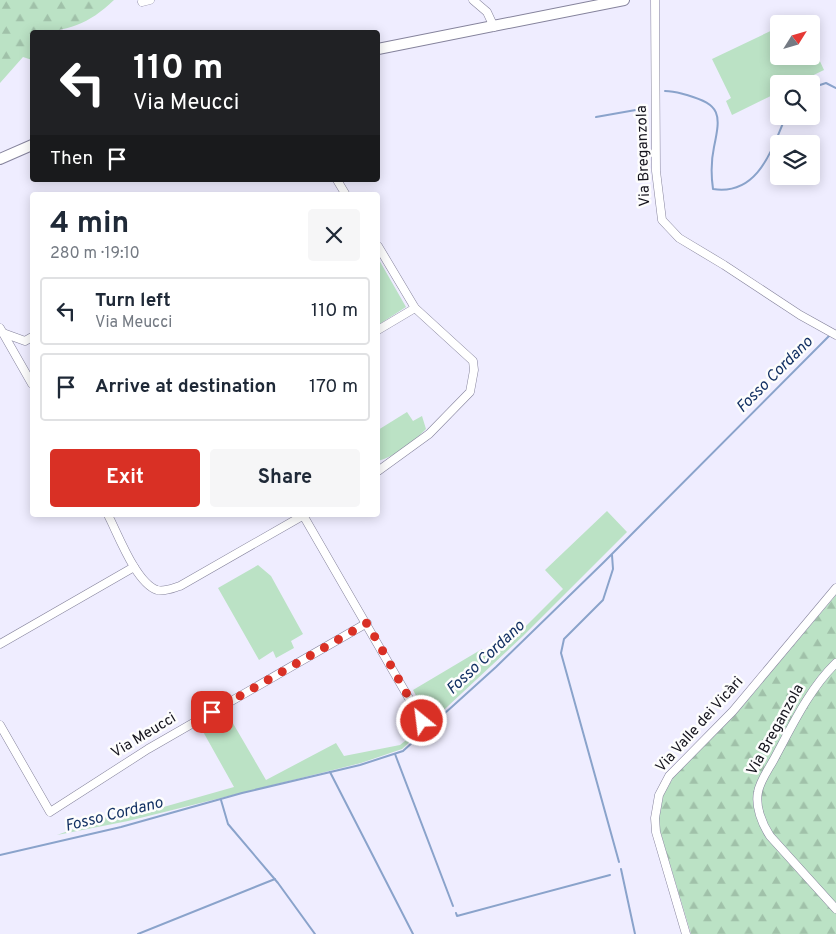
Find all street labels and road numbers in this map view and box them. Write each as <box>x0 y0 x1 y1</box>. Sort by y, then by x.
street label: Via Breganzola <box>633 105 655 207</box>
street label: Via Valle dei Vicàri <box>652 673 748 777</box>
street label: Via Breganzola <box>743 681 809 779</box>
street label: Via Meucci <box>108 709 180 763</box>

